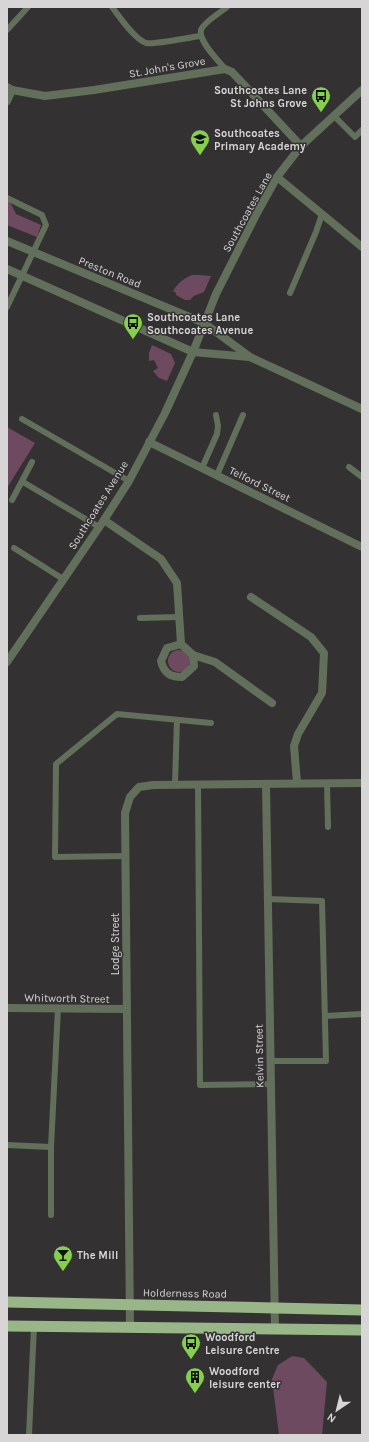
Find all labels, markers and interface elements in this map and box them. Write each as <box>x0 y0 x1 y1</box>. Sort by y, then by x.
street label: St. John's Grove <box>128 54 207 81</box>
place label: Southcoates Lane St Johns Grove <box>214 84 307 110</box>
bus stop icon: Southcoates Lane St Johns Grove <box>310 85 332 113</box>
place label: Southcoates Primary Academy <box>214 127 306 153</box>
school or university icon: Southcoates Primary Academy <box>189 128 211 156</box>
street label: Southcoates Lane <box>220 170 275 255</box>
street label: Preston Road <box>77 254 143 291</box>
place label: Southcoates Lane Southcoates Avenue <box>147 311 254 337</box>
bus stop icon: Southcoates Lane Southcoates Avenue <box>122 312 144 340</box>
street label: Southcoates Avenue <box>66 458 131 552</box>
street label: Telford Street <box>227 464 293 505</box>
street label: Lodge Street <box>109 913 122 975</box>
street label: Whitworth Street <box>24 991 110 1006</box>
street label: Kelvin Street <box>252 1024 267 1088</box>
bar icon: The Mill <box>52 1244 74 1272</box>
place label: The Mill <box>77 1249 118 1262</box>
street label: Holderness Road <box>143 1286 227 1301</box>
place label: Woodford Leisure Centre <box>205 1331 280 1357</box>
bus stop icon: Woodford Leisure Centre <box>180 1332 202 1360</box>
place label: Woodford leisure center <box>209 1365 281 1391</box>
building icon: Woodford leisure center <box>184 1366 206 1394</box>
north arrow <box>317 1390 357 1430</box>
text: N <box>325 1410 339 1425</box>

